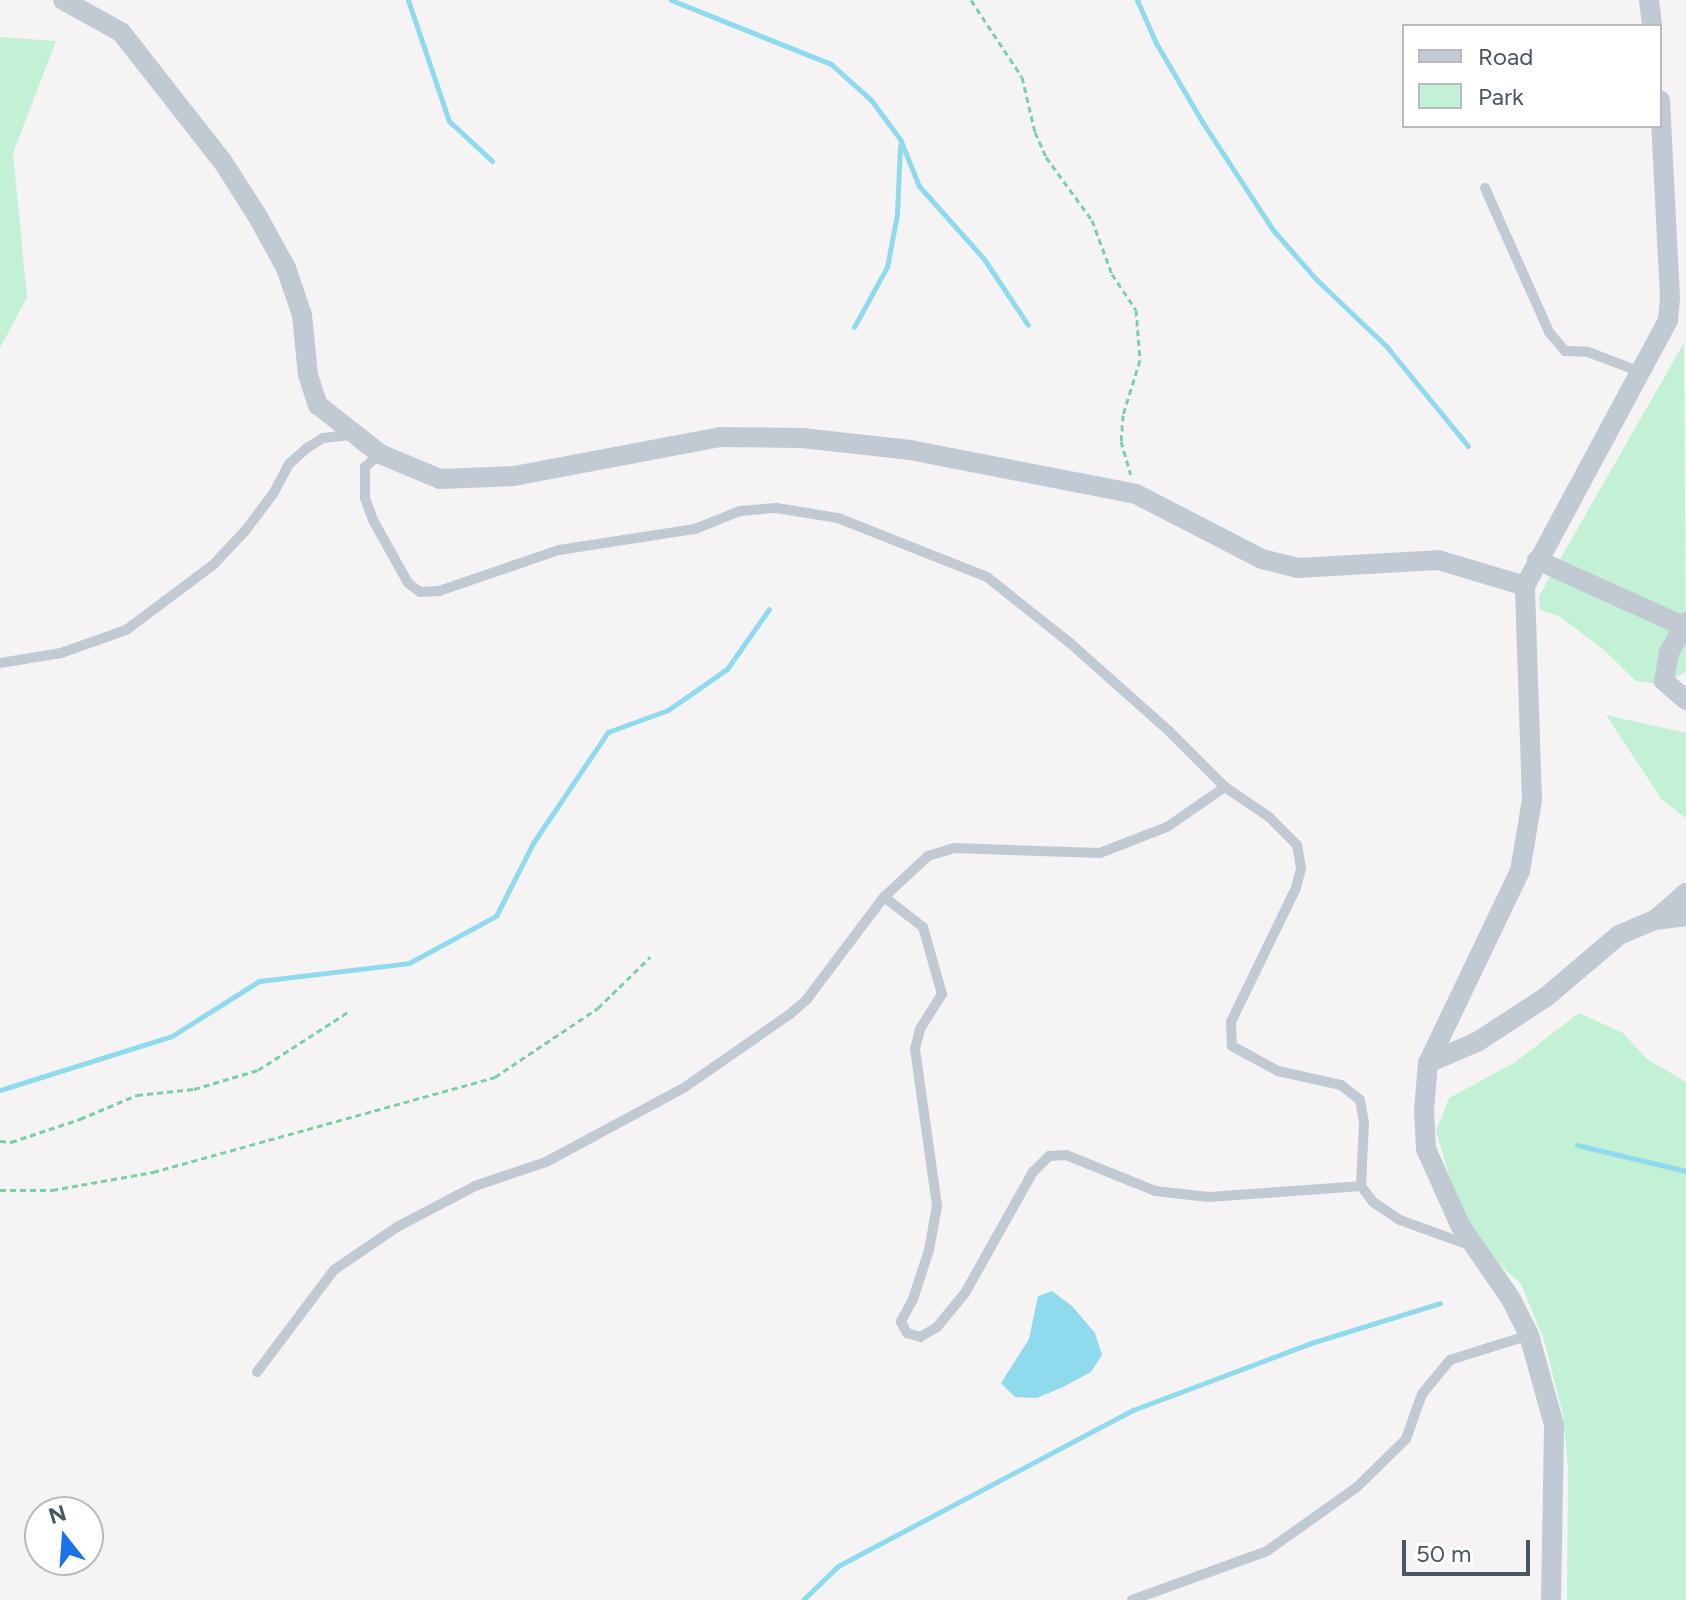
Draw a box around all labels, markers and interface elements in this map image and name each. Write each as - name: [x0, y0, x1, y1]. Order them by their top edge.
- legend: [1402, 24, 1662, 128]
- text: Road: [1478, 42, 1533, 71]
- text: Park: [1478, 82, 1524, 111]
- north arrow: [24, 1496, 104, 1576]
- text: N: [45, 1499, 69, 1530]
- scale bar: [1406, 1524, 1534, 1574]
- text: 50 m: [1416, 1539, 1472, 1568]

